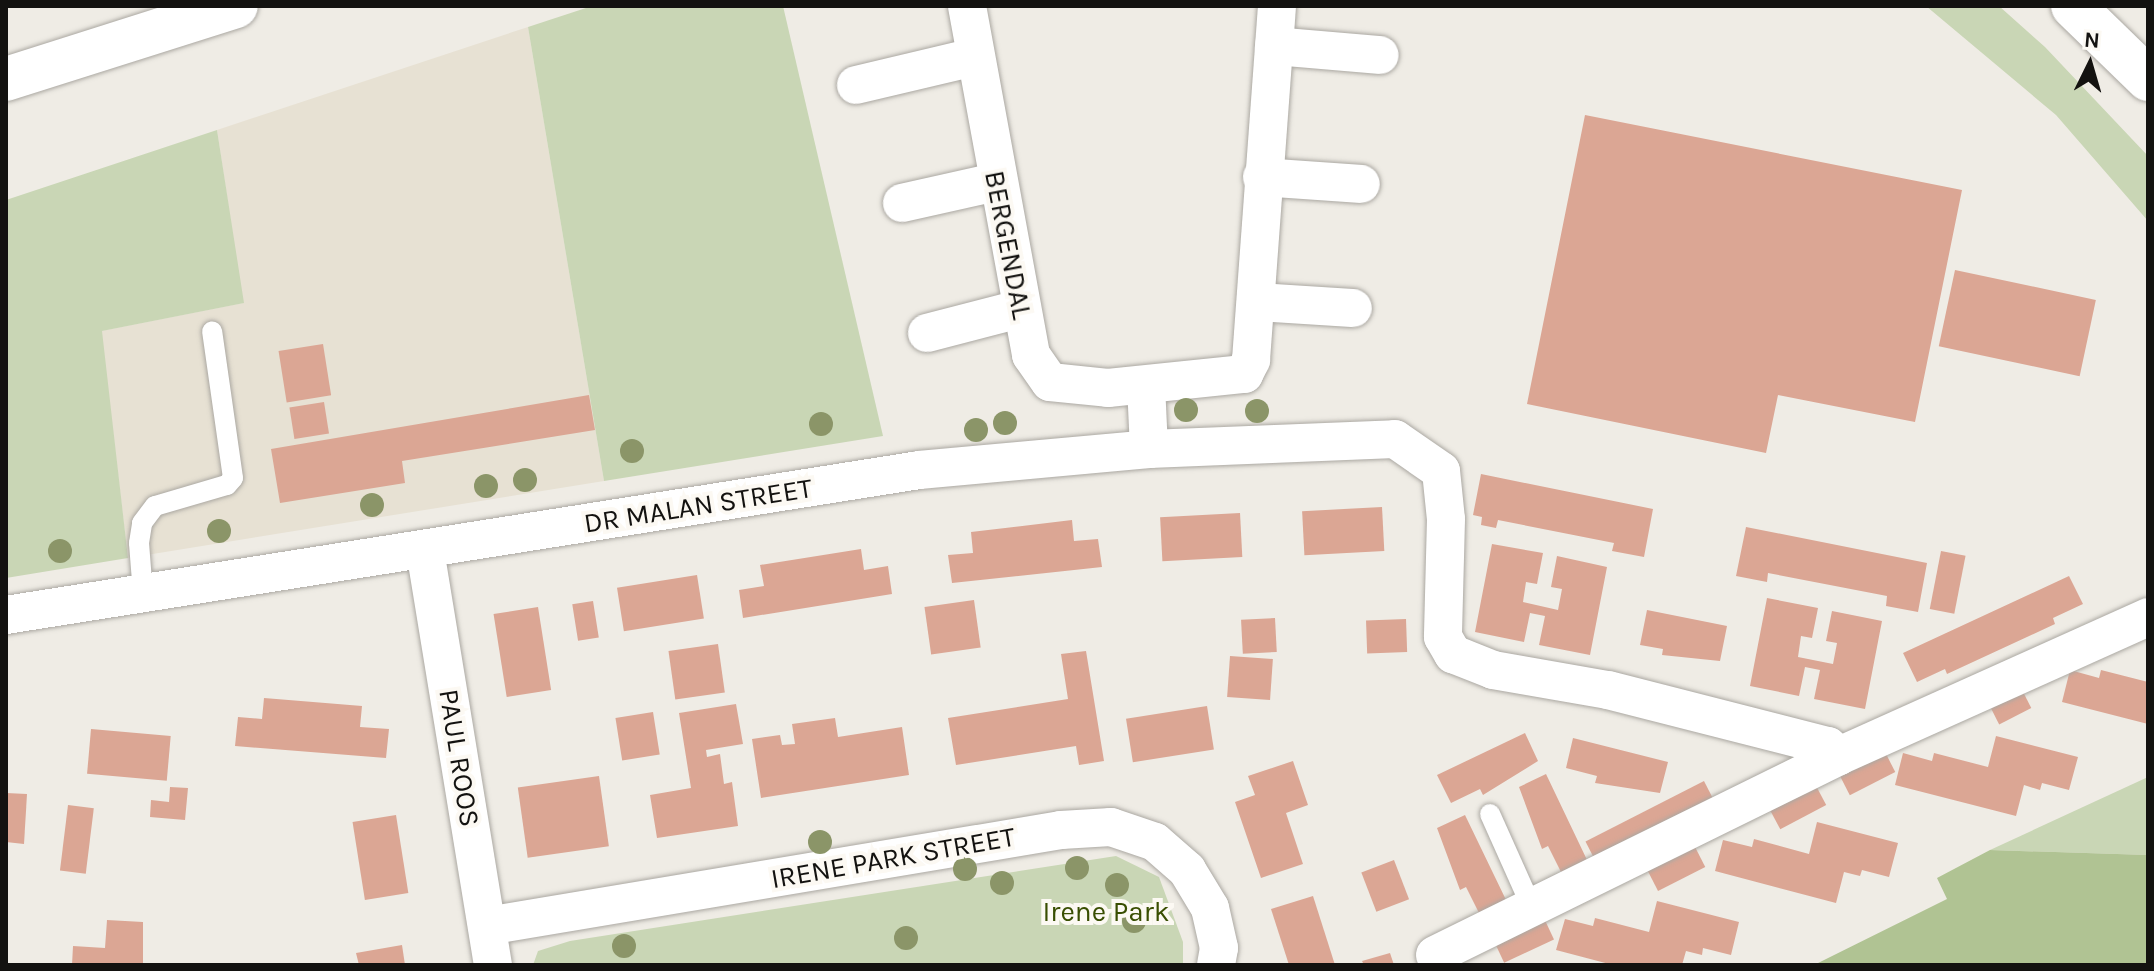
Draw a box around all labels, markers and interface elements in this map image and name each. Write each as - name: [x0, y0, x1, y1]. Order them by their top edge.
- north arrow: [2050, 24, 2130, 104]
- text: N: [2083, 26, 2101, 54]
- street label: BERGENDAL: [977, 168, 1039, 322]
- street label: DR MALAN STREET: [581, 471, 815, 541]
- street label: PAUL ROOS: [432, 687, 486, 829]
- street label: IRENE PARK STREET: [768, 820, 1018, 896]
- park label: Irene Park: [1042, 895, 1170, 929]

